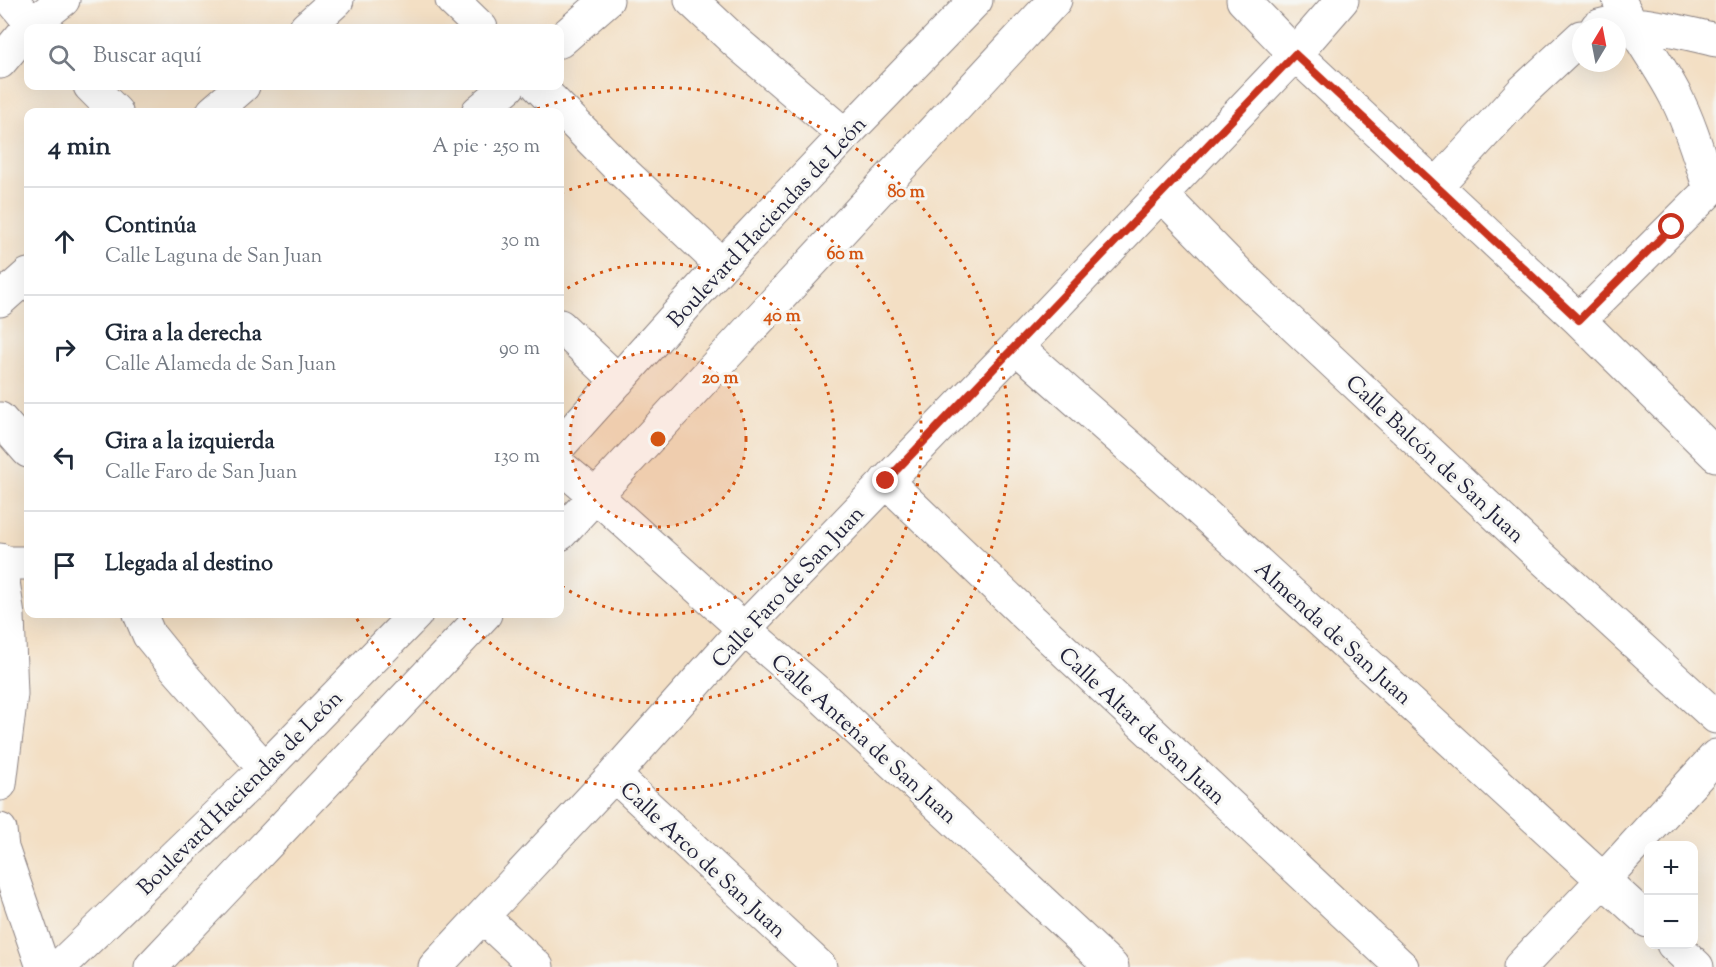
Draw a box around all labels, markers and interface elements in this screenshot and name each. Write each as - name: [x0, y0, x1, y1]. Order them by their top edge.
- north arrow: [1572, 18, 1626, 72]
- search box: [24, 24, 564, 90]
- icon: search: [45, 41, 78, 74]
- text: Buscar aquí: [93, 41, 202, 73]
- street label: Boulevard Haciendas de León: [661, 110, 875, 336]
- text: 4 min: [48, 129, 111, 166]
- text: A pie · 250 m: [432, 133, 540, 162]
- text: 80 m: [887, 180, 925, 206]
- text: Continúa: [105, 211, 196, 243]
- route start: [1658, 213, 1684, 239]
- icon: ahead: [48, 225, 81, 258]
- text: 30 m: [501, 227, 540, 256]
- text: 60 m: [826, 242, 864, 268]
- text: Calle Laguna de San Juan: [105, 243, 322, 272]
- text: 40 m: [762, 304, 801, 330]
- text: Gira a la derecha: [105, 319, 262, 351]
- icon: right: [48, 333, 81, 366]
- text: 90 m: [499, 335, 540, 364]
- text: Calle Alameda de San Juan: [105, 351, 336, 380]
- text: 20 m: [702, 366, 738, 392]
- street label: Calle Balcón de San Juan: [1337, 369, 1531, 552]
- text: Gira a la izquierda: [105, 427, 275, 459]
- centre of rings: [648, 429, 668, 449]
- icon: left: [48, 441, 81, 474]
- text: 130 m: [494, 443, 540, 472]
- text: Calle Faro de San Juan: [105, 459, 297, 488]
- route end: [872, 467, 898, 493]
- street label: Calle Faro de San Juan: [705, 500, 873, 676]
- icon: arrive: [48, 549, 81, 582]
- text: Llegada al destino: [105, 549, 273, 581]
- street label: Almenda de San Juan: [1246, 555, 1418, 714]
- street label: Calle Altar de San Juan: [1050, 641, 1232, 814]
- street label: Calle Antena de San Juan: [763, 648, 963, 833]
- street label: Boulevard Haciendas de León: [131, 684, 351, 904]
- street label: Calle Arco de San Juan: [612, 775, 792, 947]
- map controls: [1644, 841, 1698, 949]
- button: +: [1644, 841, 1698, 895]
- button: −: [1644, 895, 1698, 949]

